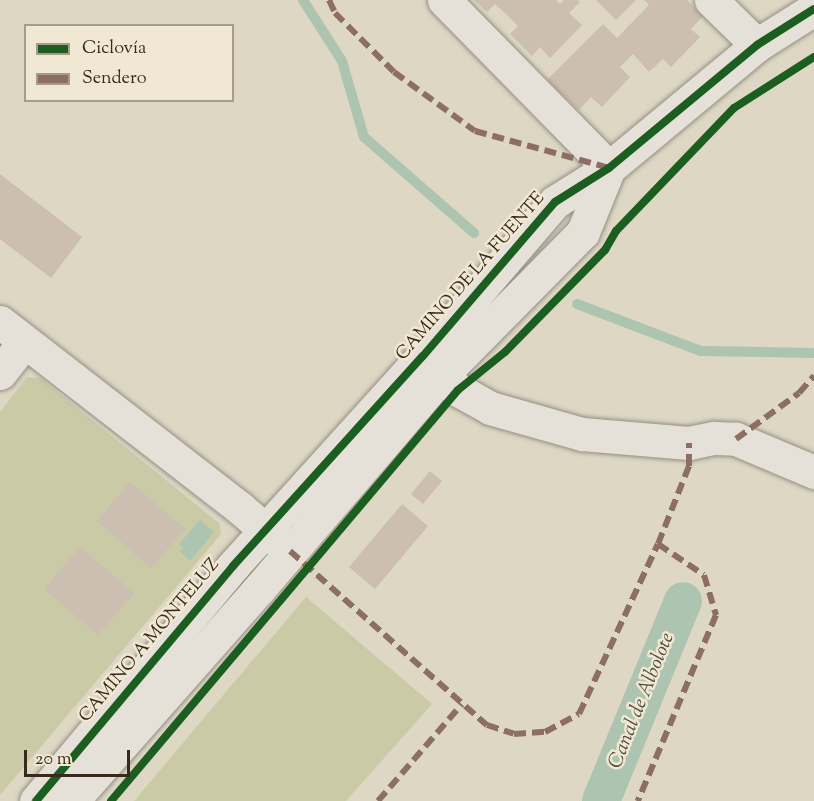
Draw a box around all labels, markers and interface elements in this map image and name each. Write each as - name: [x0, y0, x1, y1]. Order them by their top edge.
- legend: [24, 24, 234, 102]
- text: Ciclovía: [82, 36, 146, 62]
- text: Sendero: [82, 66, 147, 92]
- street label: CAMINO DE LA FUENTE: [392, 188, 550, 366]
- street label: CAMINO A MONTELUZ: [75, 555, 225, 727]
- water label: Canal de Albolote: [604, 630, 680, 772]
- scale bar: [27, 738, 134, 776]
- text: 20 m: [35, 747, 72, 773]

